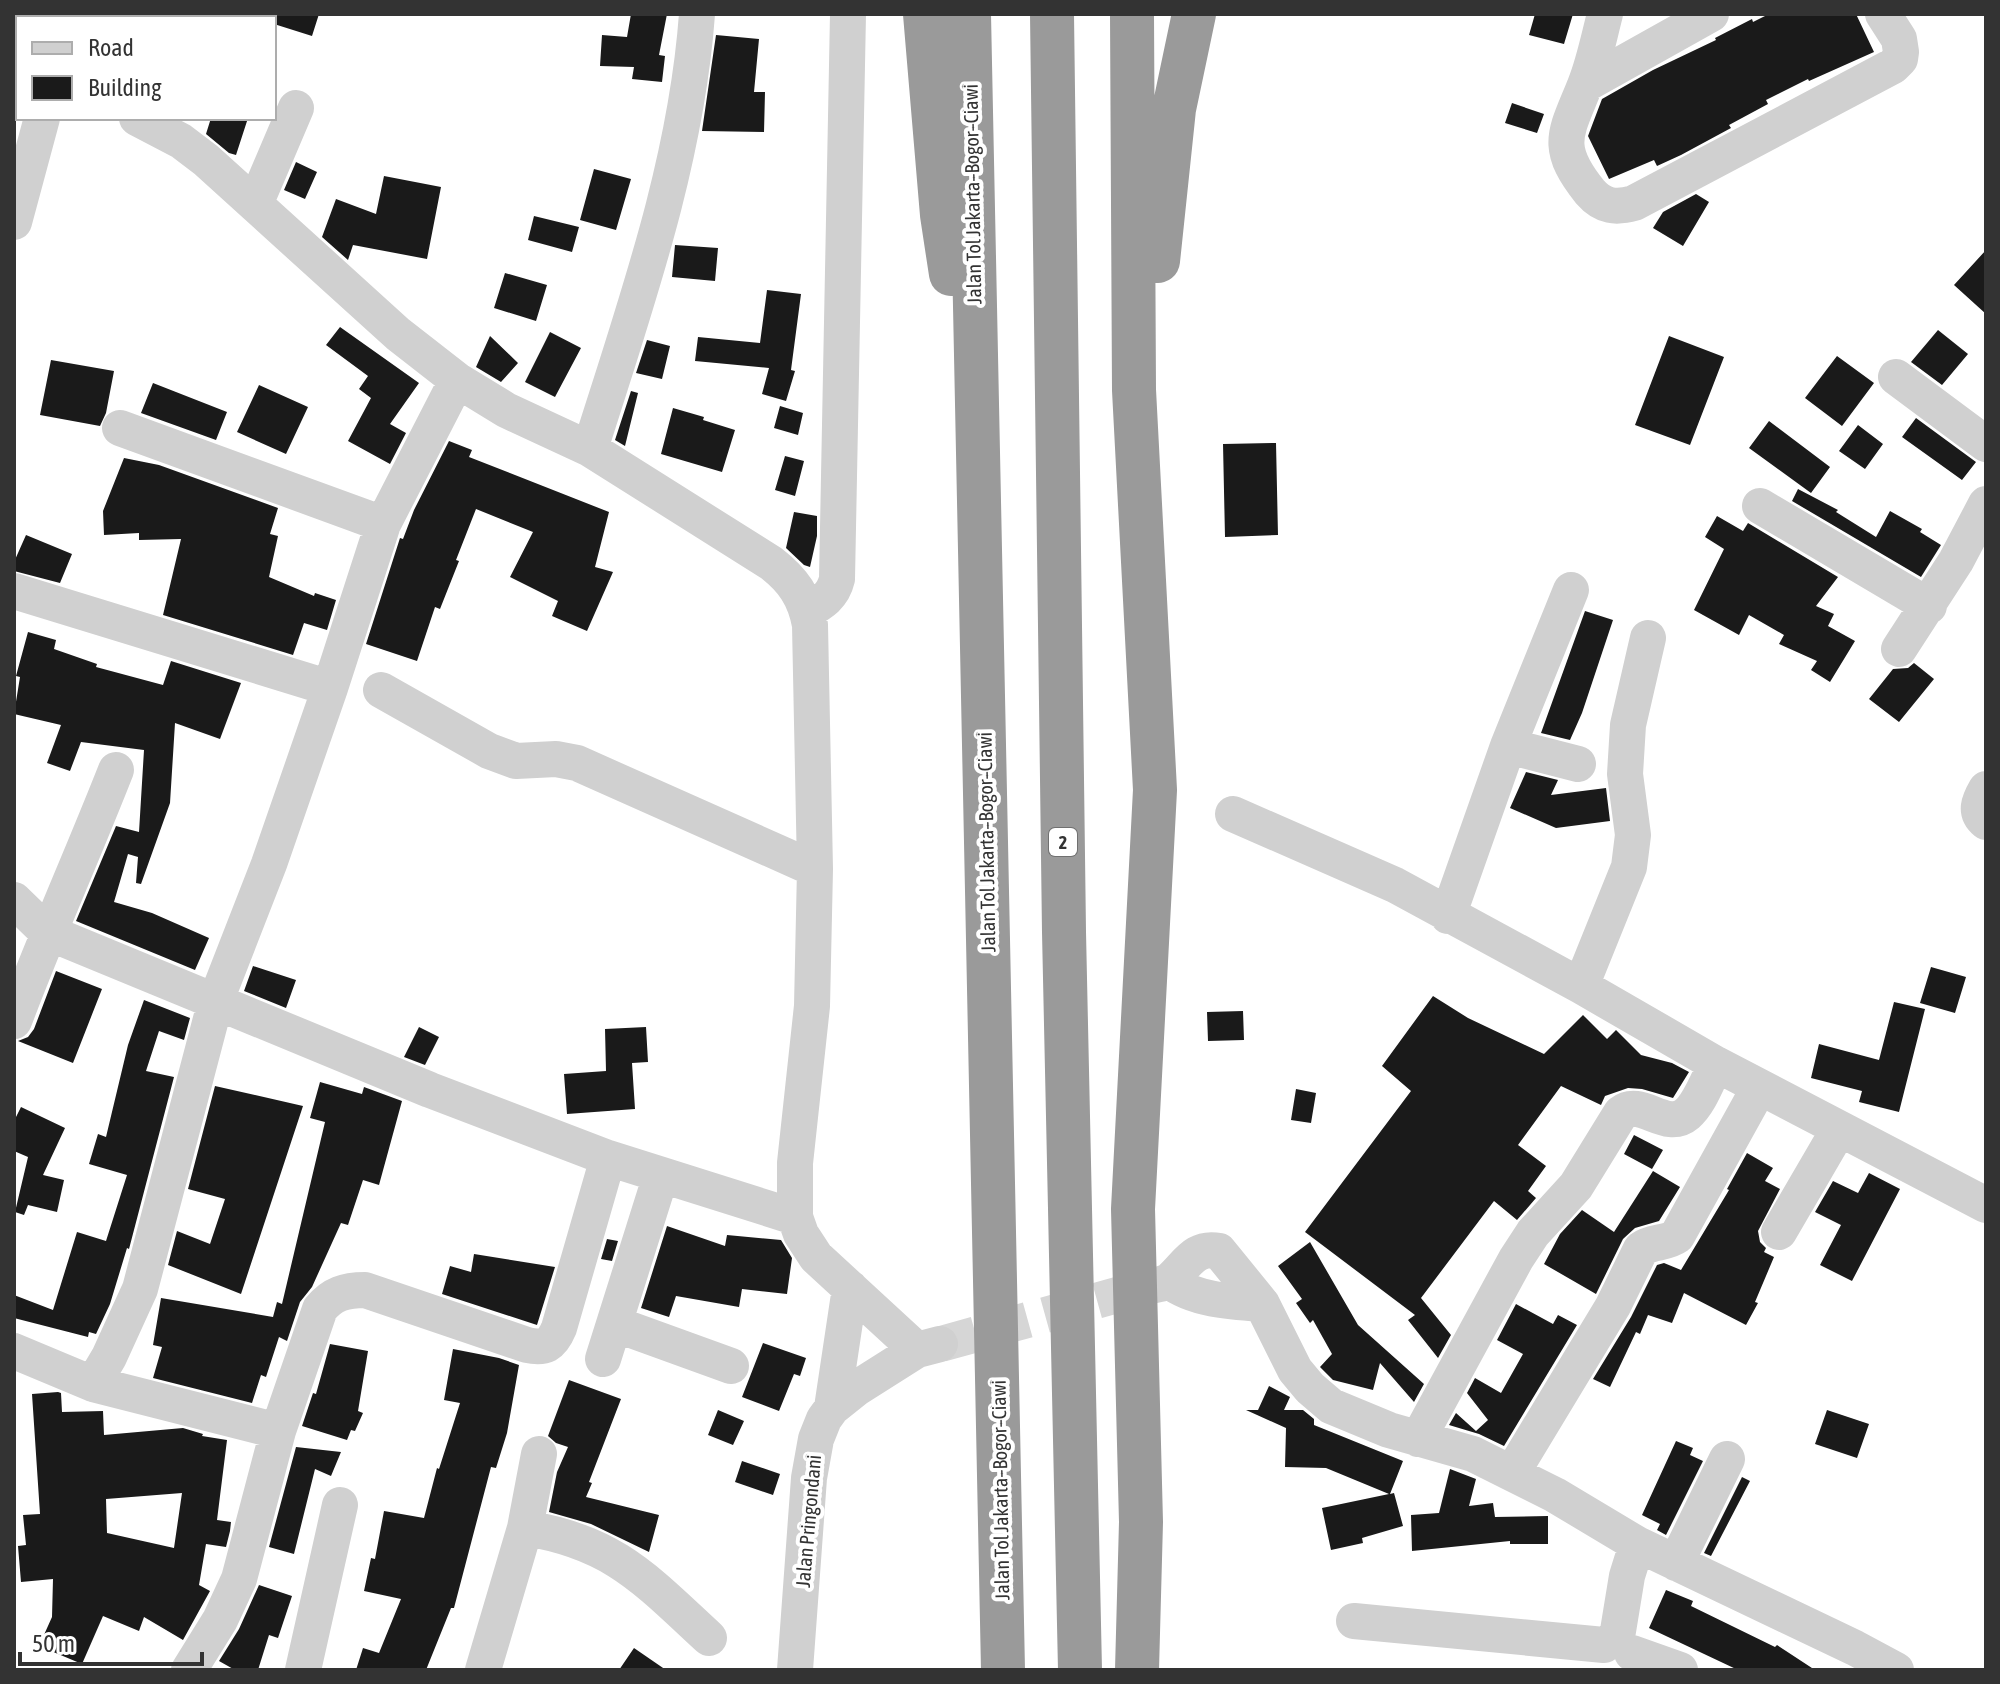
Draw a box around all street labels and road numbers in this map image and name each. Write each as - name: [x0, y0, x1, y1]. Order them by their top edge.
- street label: Jalan Tol Jakarta–Bogor–Ciawi: [959, 84, 985, 304]
- street label: Jalan Tol Jakarta–Bogor–Ciawi: [973, 732, 999, 952]
- road number: 2: [1049, 828, 1077, 856]
- street label: Jalan Tol Jakarta–Bogor–Ciawi: [987, 1380, 1013, 1600]
- street label: Jalan Pringondani: [791, 1454, 825, 1588]

